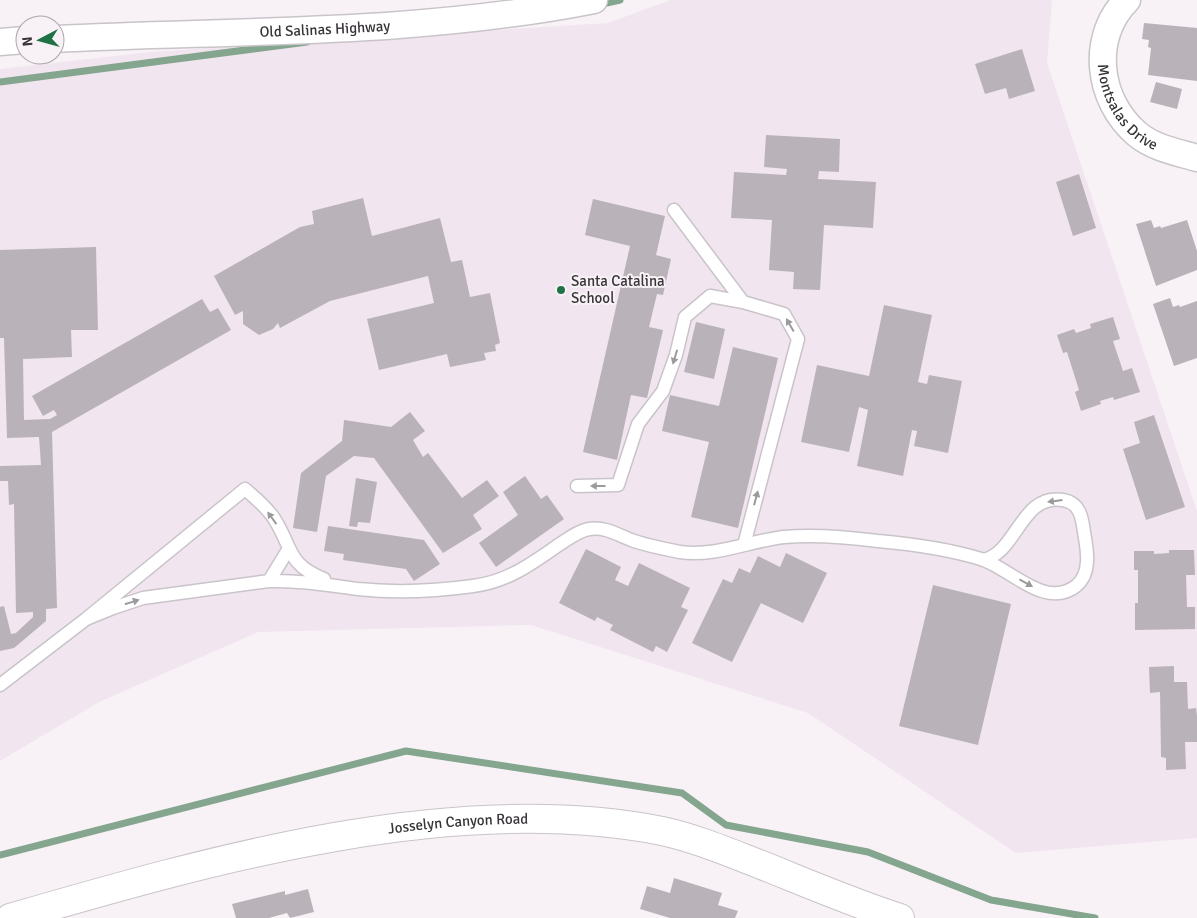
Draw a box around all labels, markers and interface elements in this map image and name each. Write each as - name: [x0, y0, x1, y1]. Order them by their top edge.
- north arrow: [15, 15, 65, 65]
- street label: Old Salinas Highway: [259, 17, 391, 41]
- text: N: [19, 36, 37, 47]
- street label: Montsalas Drive: [1094, 63, 1161, 154]
- place label: Santa Catalina School: [571, 272, 665, 307]
- marker: Santa Catalina School: [555, 284, 567, 296]
- one-way arrow: [786, 318, 794, 333]
- one-way arrow: [671, 349, 678, 364]
- one-way arrow: [590, 482, 606, 490]
- one-way arrow: [753, 490, 761, 505]
- one-way arrow: [1046, 497, 1062, 505]
- one-way arrow: [267, 511, 277, 525]
- one-way arrow: [1018, 579, 1033, 587]
- one-way arrow: [124, 597, 139, 605]
- street label: Josselyn Canyon Road: [387, 810, 528, 838]

